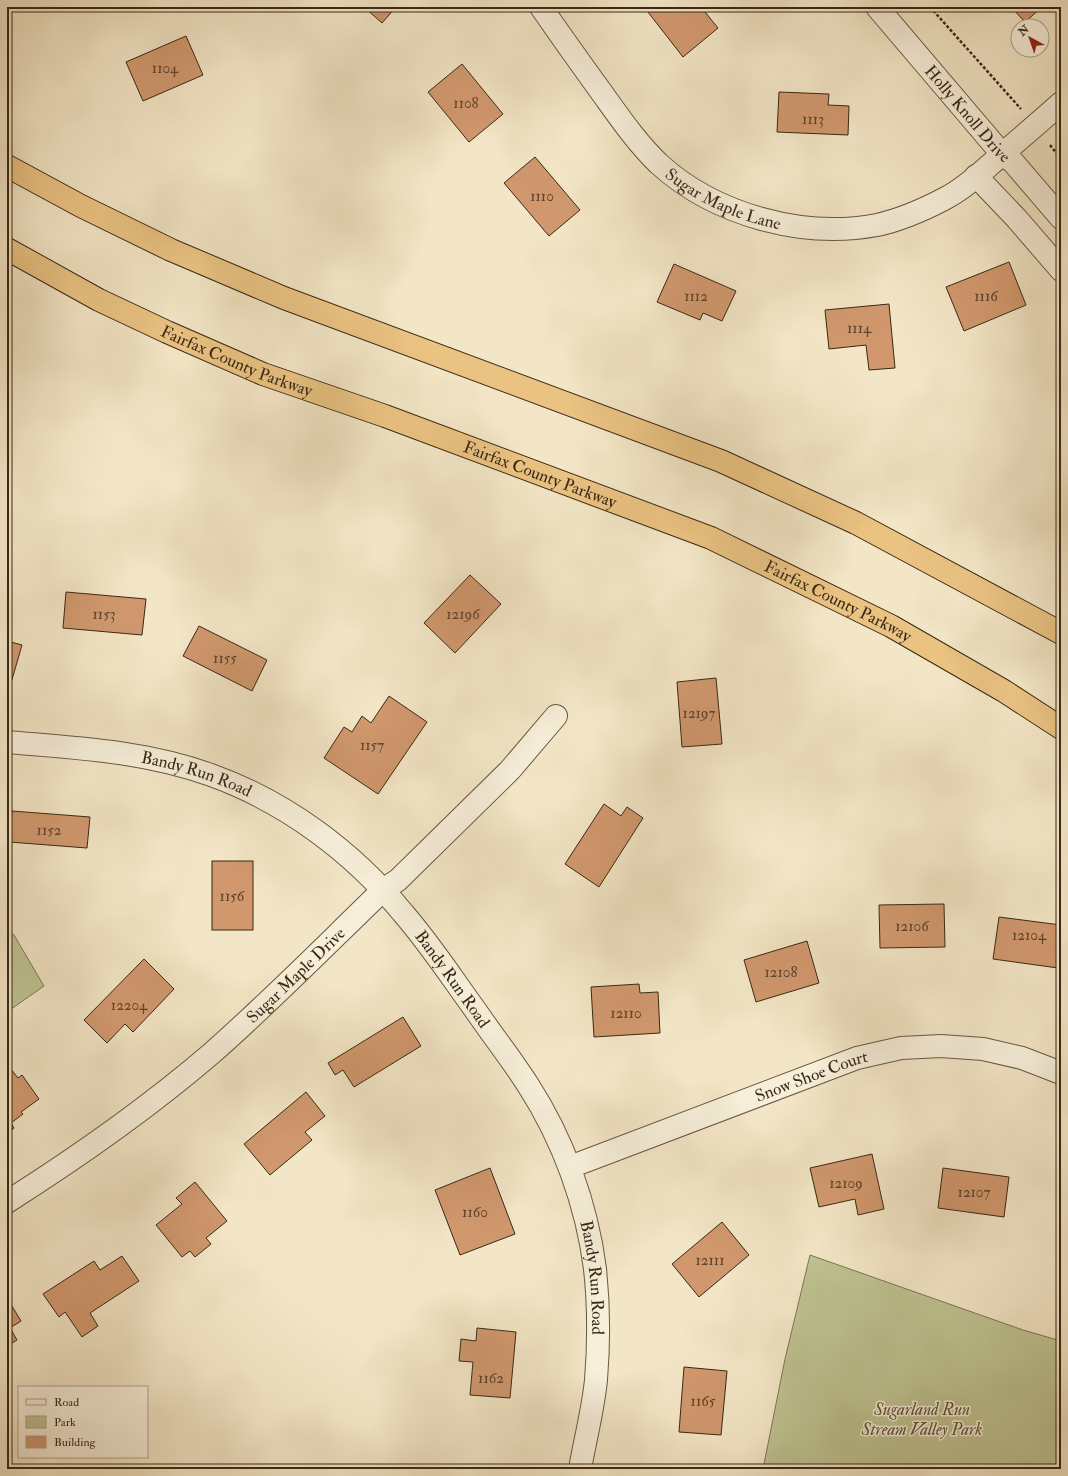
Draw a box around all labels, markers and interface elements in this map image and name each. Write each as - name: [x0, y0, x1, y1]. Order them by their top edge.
- north arrow: [1010, 18, 1050, 58]
- text: N: [1015, 22, 1033, 40]
- house number: 1104: [152, 59, 179, 78]
- street label: Holly Knoll Drive: [920, 61, 1014, 167]
- house number: 1108: [453, 94, 479, 113]
- house number: 1113: [802, 110, 824, 129]
- street label: Sugar Maple Lane: [661, 164, 783, 234]
- house number: 1110: [530, 187, 554, 206]
- house number: 1112: [684, 287, 708, 306]
- house number: 1116: [974, 287, 999, 306]
- house number: 1114: [847, 319, 872, 338]
- street label: Fairfax County Parkway: [157, 321, 316, 402]
- street label: Fairfax County Parkway: [461, 436, 620, 514]
- street label: Fairfax County Parkway: [761, 556, 916, 648]
- house number: 1153: [92, 605, 116, 624]
- house number: 12196: [446, 605, 481, 624]
- house number: 1155: [213, 649, 237, 668]
- house number: 12197: [683, 704, 716, 723]
- house number: 1157: [360, 736, 384, 755]
- street label: Bandy Run Road: [140, 747, 256, 802]
- house number: 1152: [37, 821, 62, 840]
- house number: 1156: [220, 887, 246, 906]
- house number: 12106: [895, 917, 930, 936]
- street label: Sugar Maple Drive: [242, 923, 350, 1028]
- street label: Bandy Run Road: [410, 926, 495, 1032]
- house number: 12104: [1012, 926, 1047, 945]
- house number: 12108: [765, 963, 797, 982]
- house number: 12204: [111, 996, 148, 1015]
- house number: 12110: [610, 1004, 642, 1023]
- street label: Snow Shoe Court: [752, 1046, 870, 1107]
- house number: 12109: [829, 1174, 863, 1193]
- house number: 12107: [958, 1183, 991, 1202]
- house number: 1160: [462, 1203, 488, 1222]
- street label: Bandy Run Road: [575, 1218, 608, 1335]
- house number: 12111: [695, 1251, 725, 1270]
- house number: 1162: [478, 1369, 504, 1388]
- legend: [18, 1386, 148, 1458]
- house number: 1165: [691, 1392, 716, 1411]
- text: Road: [54, 1395, 79, 1410]
- park label: Sugarland Run Stream Valley Park: [861, 1399, 982, 1440]
- text: Park: [54, 1415, 76, 1430]
- text: Building: [54, 1435, 97, 1450]

